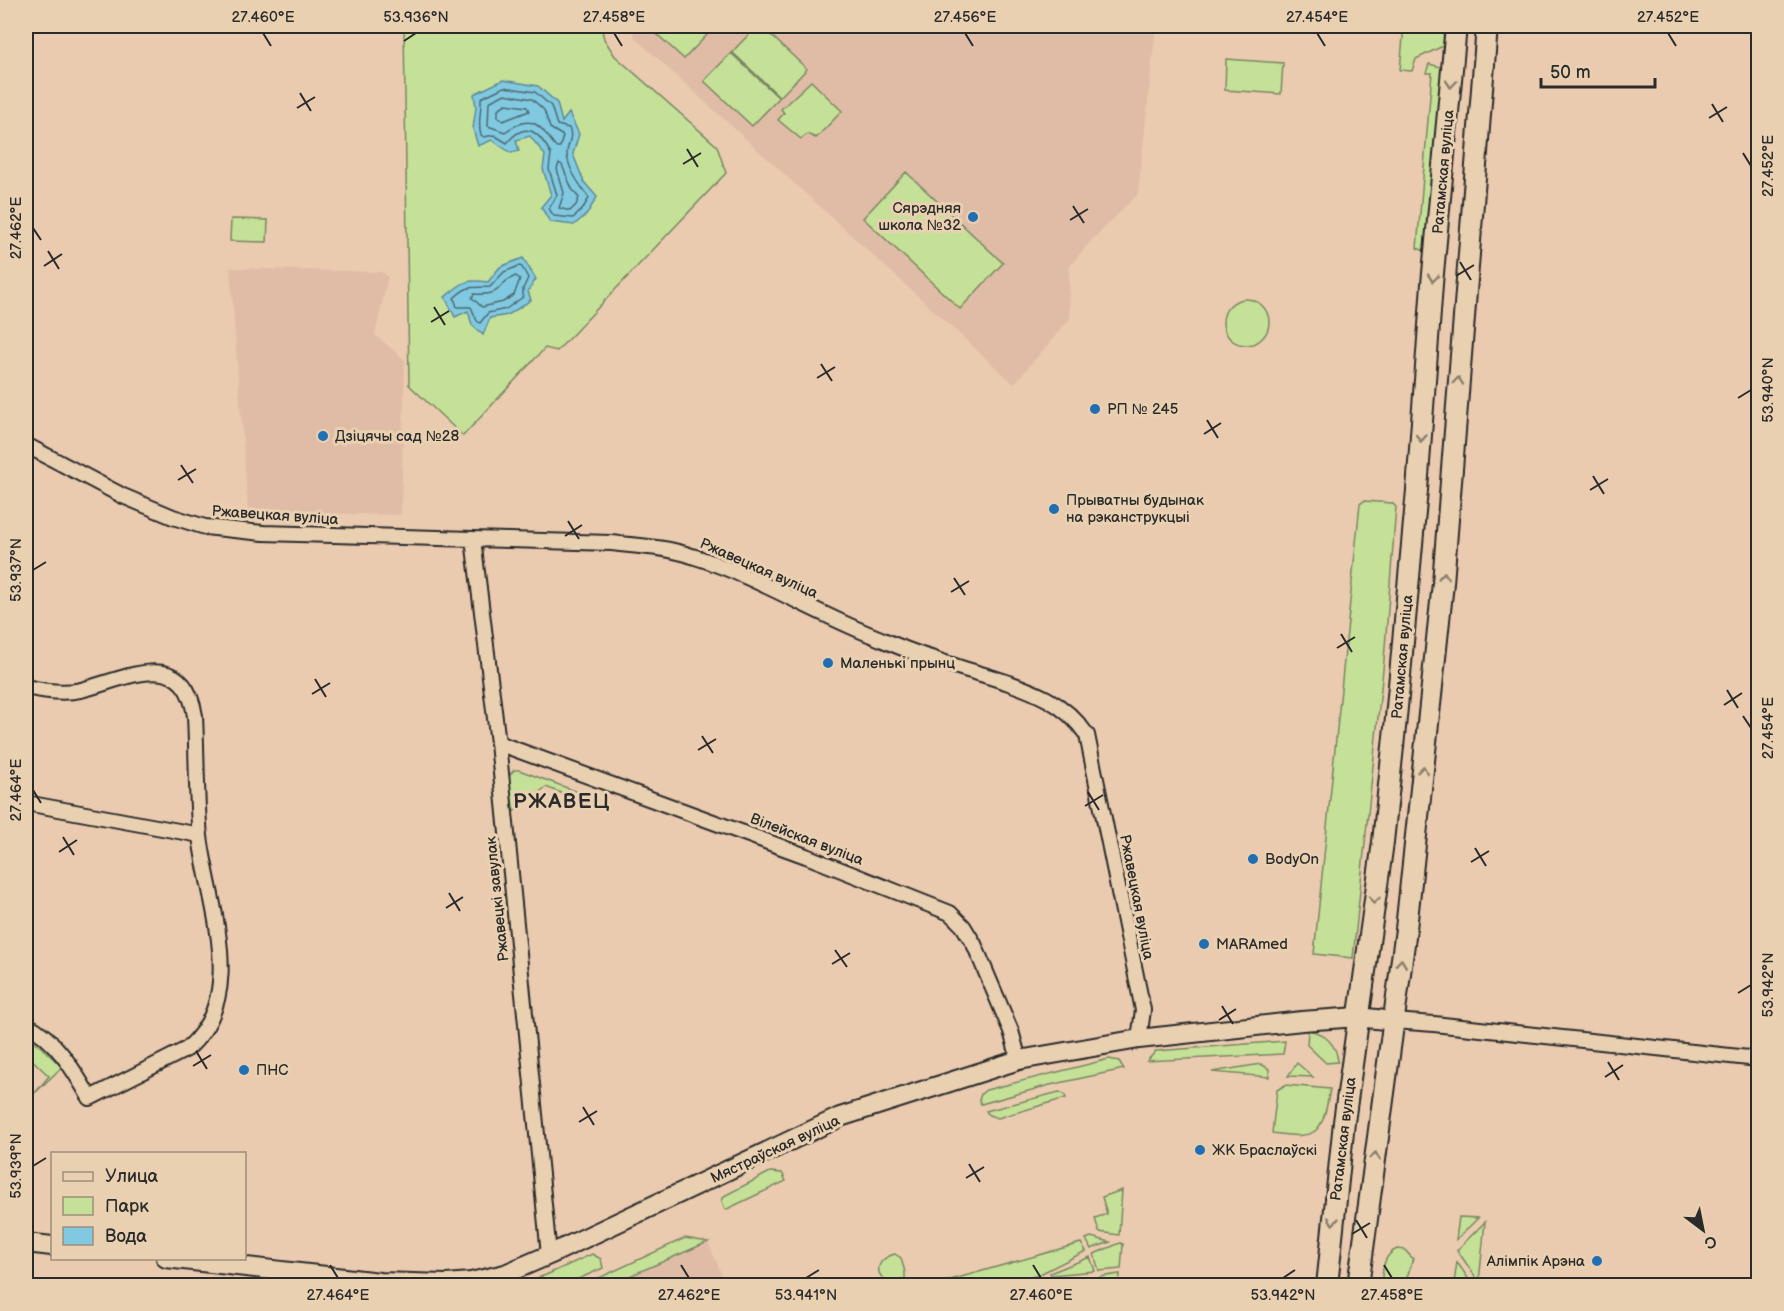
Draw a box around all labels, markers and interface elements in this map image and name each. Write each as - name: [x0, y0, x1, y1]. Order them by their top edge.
- text: 27.460°E: [231, 8, 295, 27]
- text: 53.936°N: [383, 8, 449, 27]
- text: 27.458°E: [583, 8, 645, 27]
- text: 27.456°E: [934, 8, 996, 27]
- text: 27.454°E: [1286, 8, 1348, 27]
- text: 27.452°E: [1637, 8, 1699, 27]
- scale bar: [1541, 51, 1655, 89]
- text: 50 m: [1550, 62, 1591, 83]
- one-way arrow: [1445, 79, 1458, 88]
- street label: Ратамская вуліца: [1429, 109, 1458, 235]
- text: 27.452°E: [1759, 135, 1778, 197]
- text: 27.462°E: [7, 197, 26, 259]
- place label: Сярэдняя школа №32: [878, 199, 961, 235]
- marker: Сярэдняя школа №32: [966, 210, 980, 224]
- one-way arrow: [1427, 273, 1440, 282]
- text: 53.940°N: [1759, 357, 1778, 423]
- one-way arrow: [1452, 377, 1465, 386]
- place label: РП № 245: [1107, 400, 1178, 419]
- marker: РП № 245: [1088, 402, 1102, 416]
- place label: Дзіцячы сад №28: [335, 427, 460, 446]
- marker: Дзіцячы сад №28: [316, 429, 330, 443]
- one-way arrow: [1415, 434, 1428, 443]
- place label: Прыватны будынак на рэканструкцыі: [1066, 491, 1204, 527]
- street label: Ржавецкая вуліца: [211, 502, 339, 529]
- marker: Прыватны будынак на рэканструкцыі: [1047, 502, 1061, 516]
- street label: Ржавецкая вуліца: [697, 534, 821, 603]
- text: 53.937°N: [7, 538, 26, 602]
- one-way arrow: [1437, 571, 1450, 580]
- street label: Ратамская вуліца: [1388, 594, 1417, 720]
- place label: Маленькі прынц: [840, 654, 955, 673]
- marker: Маленькі прынц: [821, 656, 835, 670]
- text: 27.454°E: [1759, 697, 1778, 759]
- text: 27.464°E: [7, 758, 26, 821]
- one-way arrow: [1416, 765, 1429, 774]
- district label: РЖАВЕЦ: [513, 789, 611, 814]
- street label: Вілейская вуліца: [748, 809, 866, 870]
- street label: Ржавецкая вуліца: [1115, 833, 1158, 961]
- street label: Ржавецкі завулак: [481, 836, 514, 962]
- place label: BodyOn: [1265, 850, 1319, 869]
- marker: BodyOn: [1246, 852, 1260, 866]
- one-way arrow: [1369, 896, 1381, 905]
- place label: MARAmed: [1216, 935, 1288, 954]
- marker: MARAmed: [1197, 937, 1211, 951]
- text: 53.942°N: [1759, 952, 1778, 1018]
- one-way arrow: [1395, 959, 1407, 968]
- place label: ПНС: [256, 1061, 288, 1080]
- marker: ПНС: [237, 1063, 251, 1077]
- street label: Ратамская вуліца: [1326, 1076, 1361, 1202]
- street label: Мястраўская вуліца: [708, 1111, 843, 1188]
- text: 53.939°N: [7, 1133, 26, 1199]
- place label: ЖК Браслаўскі: [1212, 1141, 1317, 1160]
- marker: ЖК Браслаўскі: [1193, 1143, 1207, 1157]
- legend: [51, 1152, 246, 1260]
- one-way arrow: [1369, 1152, 1381, 1161]
- text: Улица: [105, 1166, 159, 1187]
- text: Парк: [105, 1196, 149, 1217]
- north arrow: [1673, 1200, 1733, 1260]
- one-way arrow: [1327, 1217, 1340, 1226]
- text: Вода: [105, 1226, 147, 1247]
- text: С: [1700, 1230, 1720, 1252]
- place label: Алімпік Арэна: [1486, 1252, 1585, 1271]
- marker: Алімпік Арэна: [1590, 1254, 1604, 1268]
- text: 27.464°E: [307, 1286, 370, 1305]
- text: 27.462°E: [658, 1286, 720, 1305]
- text: 53.941°N: [775, 1286, 837, 1305]
- text: 27.460°E: [1009, 1286, 1073, 1305]
- text: 53.942°N: [1250, 1286, 1316, 1305]
- text: 27.458°E: [1361, 1286, 1423, 1305]

